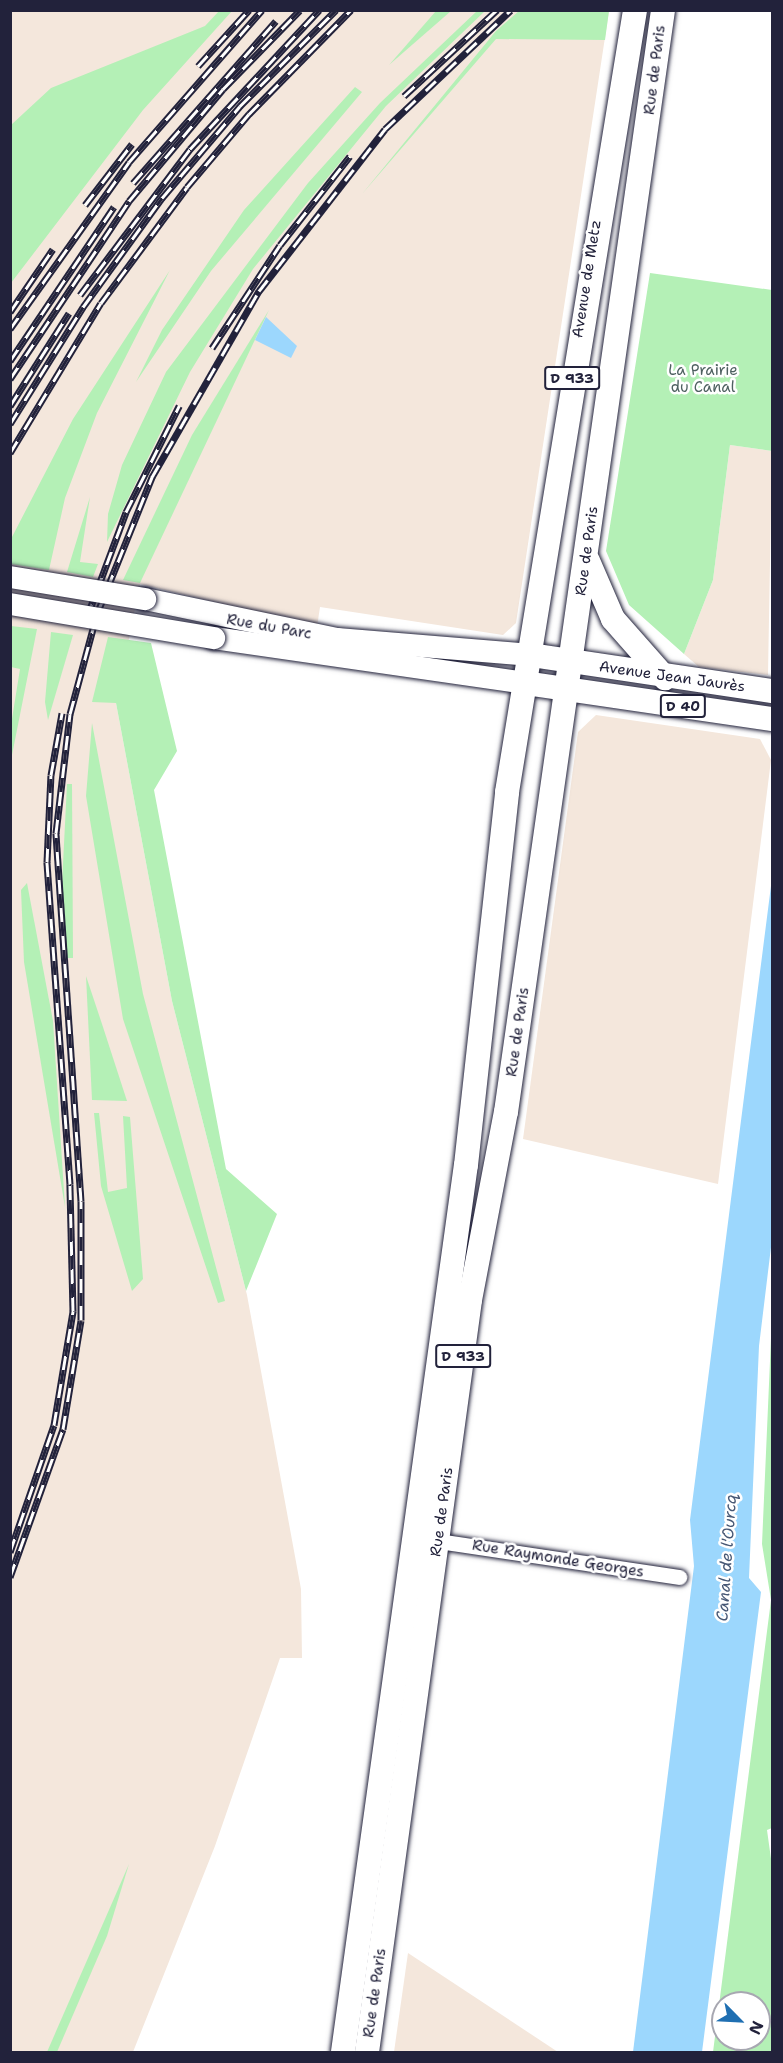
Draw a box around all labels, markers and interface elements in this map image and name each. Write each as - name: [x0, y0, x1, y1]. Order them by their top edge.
- street label: Rue de Paris: [641, 24, 669, 116]
- street label: Avenue de Metz: [569, 219, 605, 339]
- park label: La Prairie du Canal: [668, 361, 738, 396]
- road number: D 933: [544, 367, 600, 389]
- street label: Rue de Paris: [572, 505, 602, 597]
- street label: Rue du Parc: [225, 611, 313, 643]
- street label: Avenue Jean Jaurès: [598, 658, 746, 696]
- road number: D 40: [659, 695, 707, 717]
- street label: Rue de Paris: [503, 986, 533, 1078]
- road number: D 933: [434, 1345, 492, 1367]
- street label: Rue de Paris: [427, 1466, 457, 1558]
- water label: Canal de l'Ourcq: [713, 1494, 741, 1622]
- street label: Rue Raymonde Georges: [471, 1537, 645, 1581]
- street label: Rue de Paris: [360, 1947, 390, 2039]
- north arrow: [711, 1991, 771, 2051]
- text: N: [744, 2018, 768, 2038]

